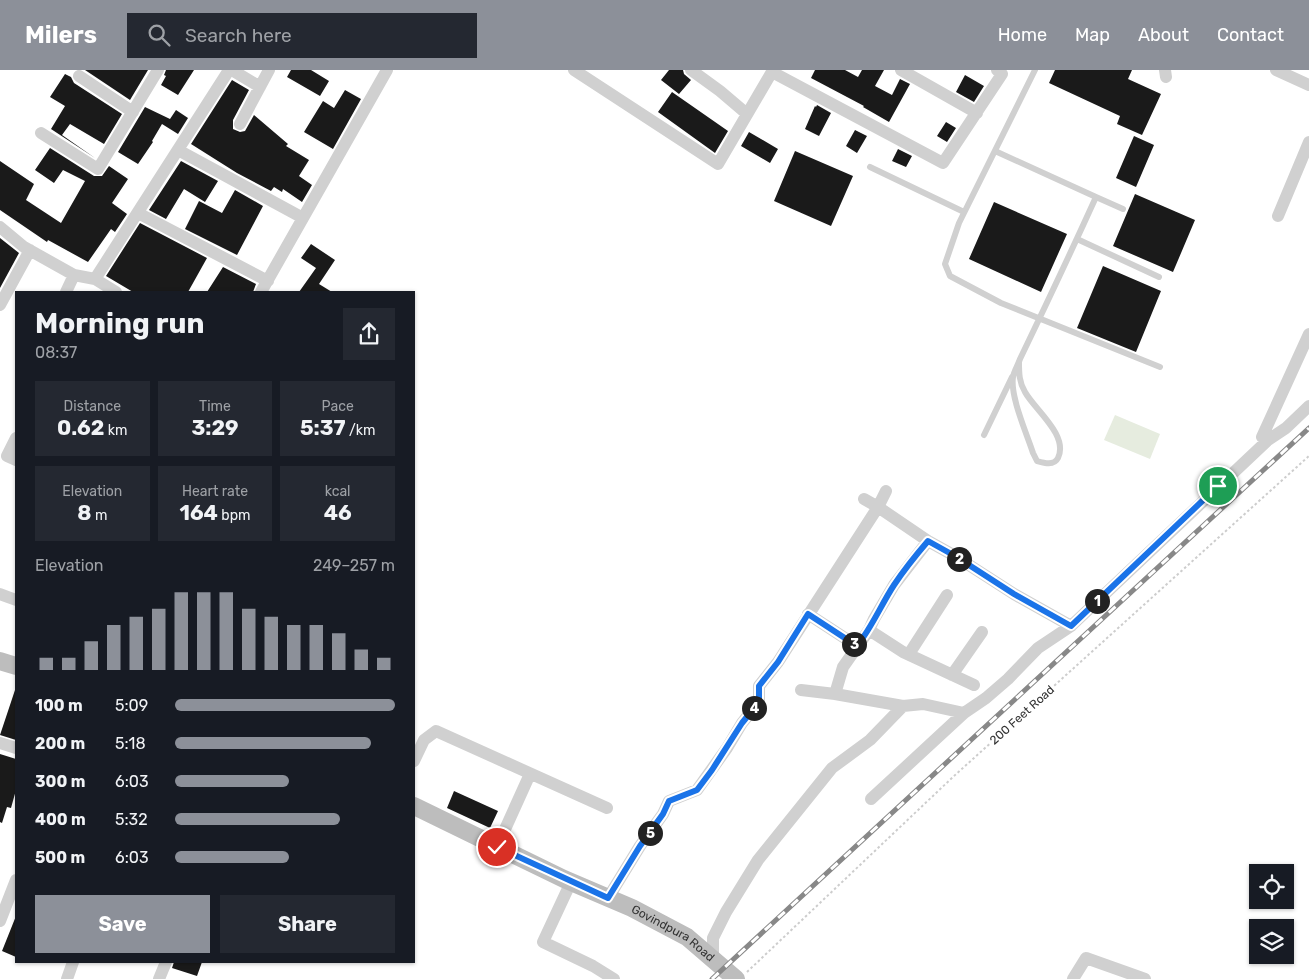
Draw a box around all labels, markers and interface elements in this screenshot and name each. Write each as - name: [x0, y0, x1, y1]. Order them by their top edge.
- search box: [127, 13, 477, 58]
- text: Milers: [25, 21, 97, 49]
- icon: search: [145, 21, 173, 49]
- text: Search here: [185, 24, 292, 47]
- text: Home: [998, 24, 1047, 46]
- text: Map: [1075, 24, 1110, 46]
- text: About: [1138, 24, 1189, 46]
- text: Contact: [1217, 24, 1284, 46]
- text: Morning run: [35, 307, 204, 340]
- button: share: [343, 308, 395, 360]
- text: 08:37: [35, 343, 77, 362]
- text: Distance: [64, 398, 121, 415]
- text: Time: [199, 398, 231, 415]
- text: Pace: [322, 398, 354, 415]
- text: 0.62: [57, 415, 104, 440]
- text: 3:29: [191, 415, 239, 440]
- text: 5:37: [300, 415, 346, 440]
- text: km: [104, 422, 128, 439]
- text: /km: [346, 422, 375, 439]
- pin: [1197, 465, 1239, 507]
- icon: arrive: [1204, 472, 1232, 500]
- text: Elevation: [62, 483, 122, 500]
- text: Heart rate: [182, 483, 248, 500]
- text: kcal: [325, 483, 351, 500]
- text: 8: [77, 500, 91, 525]
- text: 164: [179, 500, 218, 525]
- text: 46: [324, 500, 352, 525]
- text: m: [91, 507, 107, 524]
- text: bpm: [218, 507, 251, 524]
- pin: 2: [946, 546, 972, 572]
- text: 2: [955, 551, 964, 568]
- text: Elevation: [35, 556, 104, 575]
- text: 249–257 m: [313, 556, 395, 575]
- pin: 1: [1084, 588, 1110, 614]
- text: 1: [1094, 593, 1101, 610]
- pin: 3: [842, 632, 866, 656]
- text: 3: [850, 636, 859, 653]
- street label: 200 Feet Road: [987, 683, 1057, 747]
- text: 100 m: [35, 696, 83, 715]
- text: 5:09: [115, 696, 148, 715]
- pin: 4: [742, 696, 766, 720]
- text: 4: [750, 700, 759, 717]
- text: 200 m: [35, 734, 85, 753]
- text: 5:18: [115, 734, 146, 753]
- text: 300 m: [35, 772, 85, 791]
- text: 6:03: [115, 772, 149, 791]
- text: 400 m: [35, 810, 86, 829]
- text: 5:32: [115, 810, 148, 829]
- pin: 5: [638, 820, 662, 846]
- text: 5: [646, 825, 655, 842]
- pin: [476, 826, 518, 868]
- icon: check: [483, 833, 511, 861]
- text: 500 m: [35, 848, 85, 867]
- text: 6:03: [115, 848, 149, 867]
- map controls: [1249, 864, 1294, 964]
- button: locate: [1249, 864, 1294, 909]
- button: Save: [35, 895, 210, 953]
- button: Share: [220, 895, 395, 953]
- street label: Govindpura Road: [629, 902, 717, 964]
- button: layers: [1249, 919, 1294, 964]

